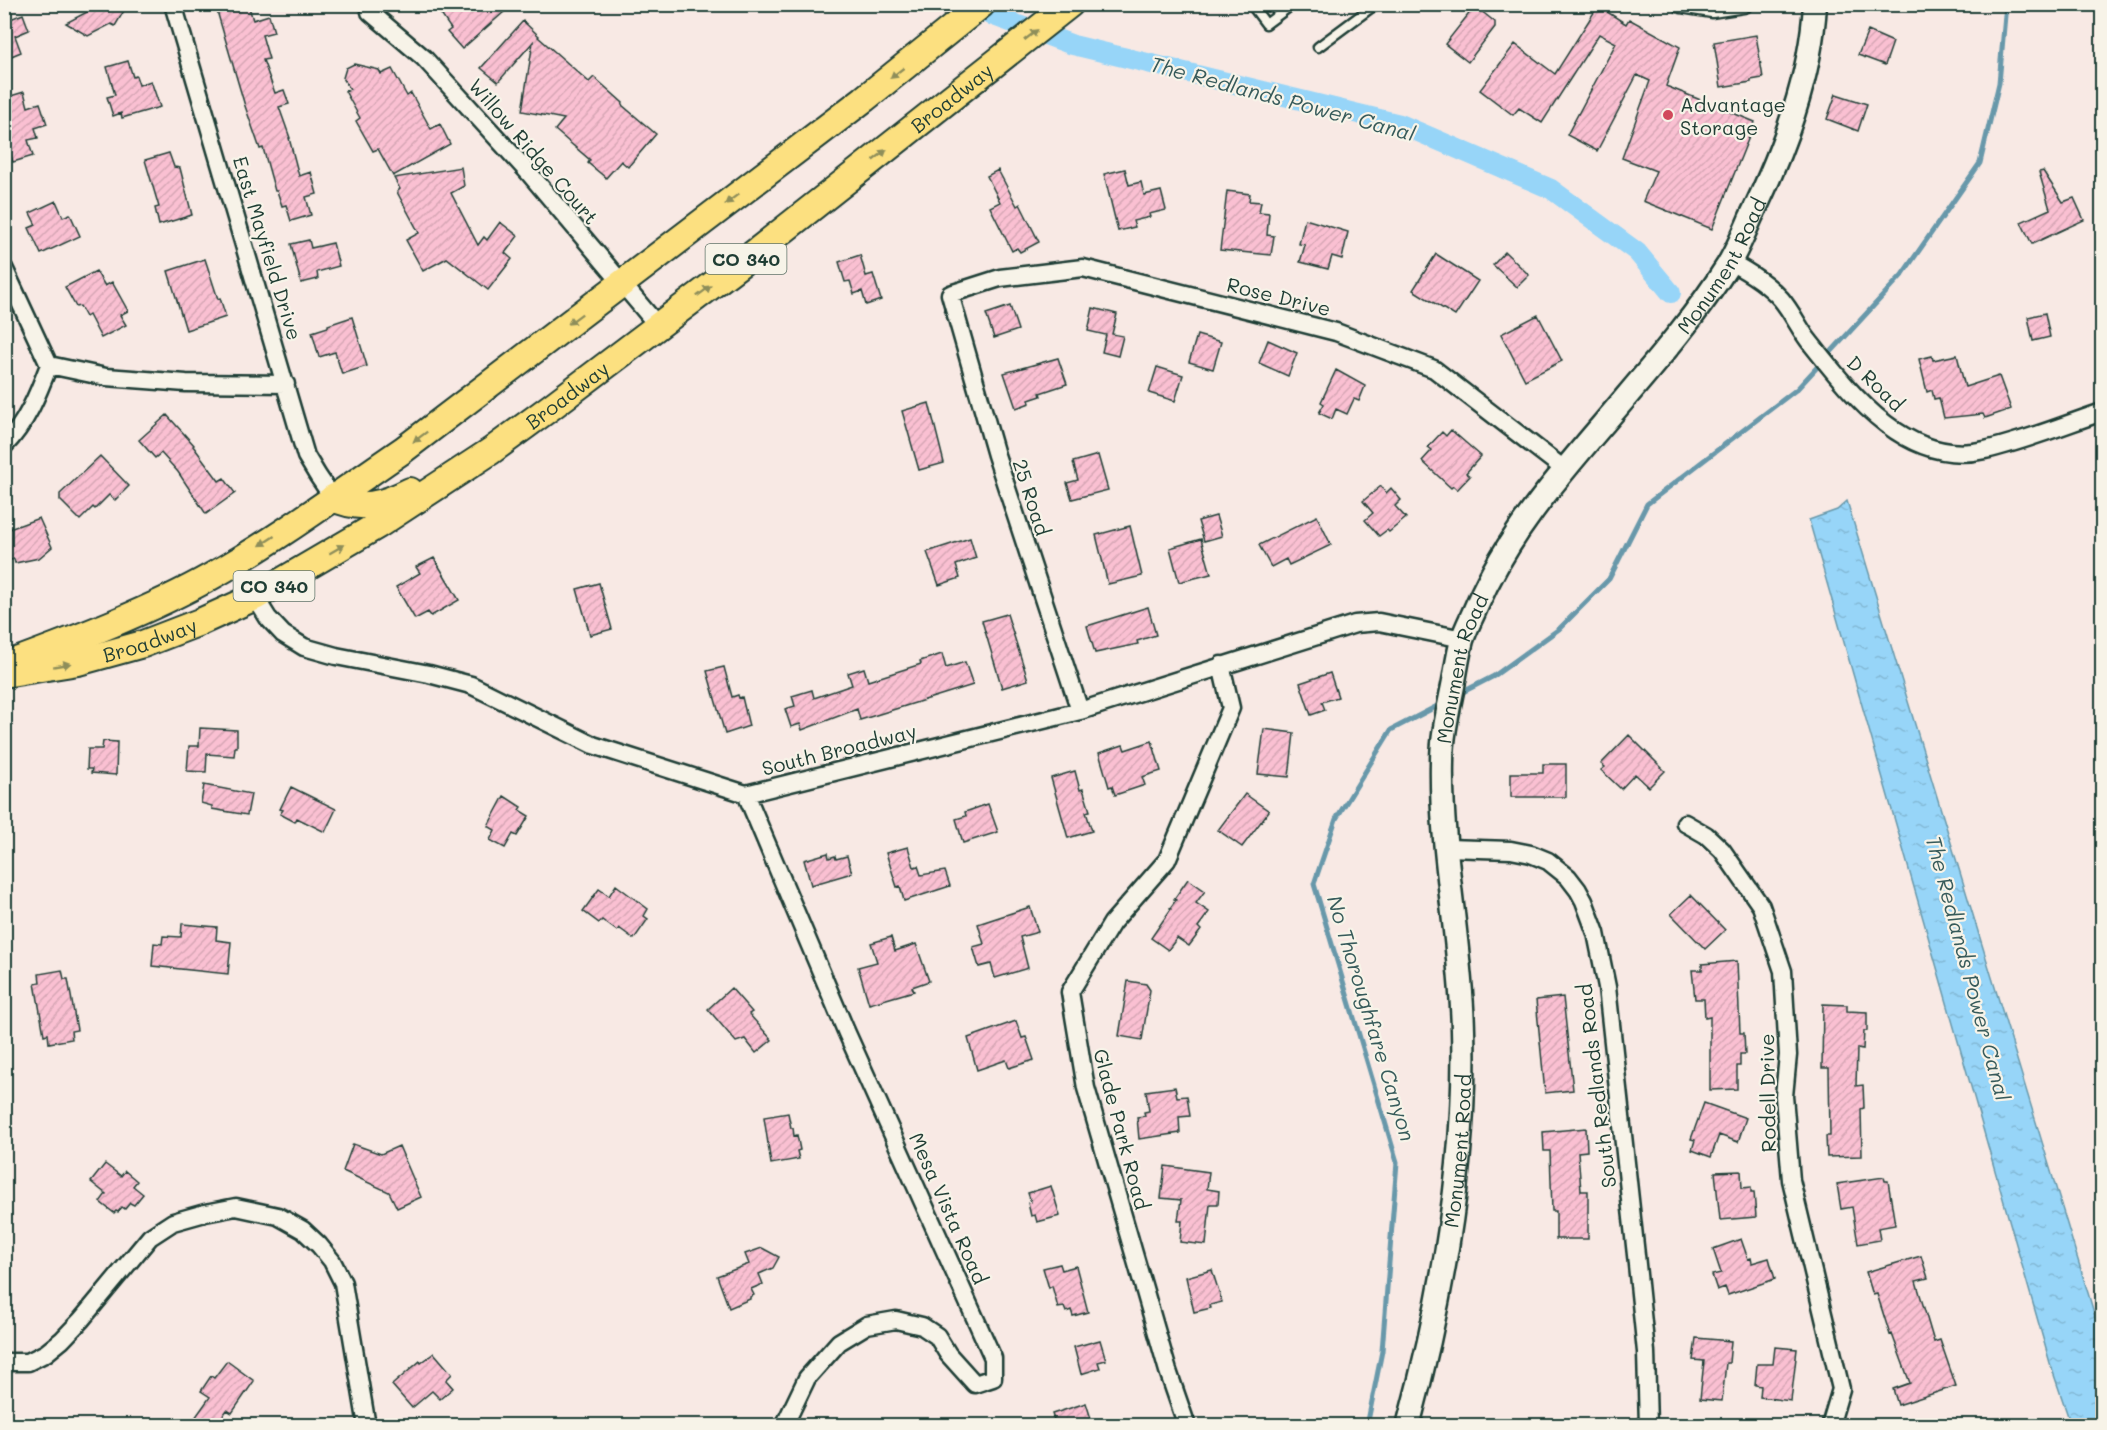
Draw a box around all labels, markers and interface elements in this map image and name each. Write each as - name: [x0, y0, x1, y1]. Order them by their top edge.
- one-way arrow: [1023, 29, 1038, 41]
- water label: The Redlands Power Canal: [1148, 50, 1419, 147]
- street label: Broadway: [905, 57, 998, 138]
- one-way arrow: [889, 67, 904, 79]
- street label: Willow Ridge Court: [463, 73, 605, 229]
- place label: Advantage Storage: [1680, 91, 1786, 140]
- marker: Advantage Storage: [1661, 108, 1675, 122]
- one-way arrow: [873, 149, 888, 161]
- street label: East Mayfield Drive: [228, 153, 308, 343]
- one-way arrow: [725, 193, 740, 205]
- street label: Monument Road: [1671, 193, 1771, 339]
- road number: CO 340: [706, 244, 786, 274]
- street label: Rose Drive: [1224, 271, 1334, 321]
- one-way arrow: [697, 285, 712, 297]
- one-way arrow: [567, 312, 583, 325]
- street label: D Road: [1842, 349, 1910, 417]
- street label: Broadway: [520, 355, 614, 435]
- one-way arrow: [412, 431, 428, 444]
- street label: 25 Road: [1007, 455, 1057, 539]
- one-way arrow: [259, 536, 275, 547]
- one-way arrow: [329, 544, 346, 554]
- road number: CO 340: [234, 571, 314, 601]
- street label: Monument Road: [1430, 589, 1493, 745]
- street label: Broadway: [100, 612, 200, 668]
- one-way arrow: [53, 660, 72, 669]
- street label: South Broadway: [759, 717, 919, 781]
- water label: The Redlands Power Canal: [1921, 833, 2018, 1104]
- water label: No Thoroughfare Canyon: [1322, 892, 1422, 1144]
- street label: South Redlands Road: [1571, 982, 1621, 1190]
- street label: Rodell Drive: [1753, 1033, 1781, 1153]
- street label: Glade Park Road: [1088, 1046, 1156, 1212]
- street label: Monument Road: [1437, 1074, 1476, 1230]
- street label: Mesa Vista Road: [904, 1128, 994, 1288]

